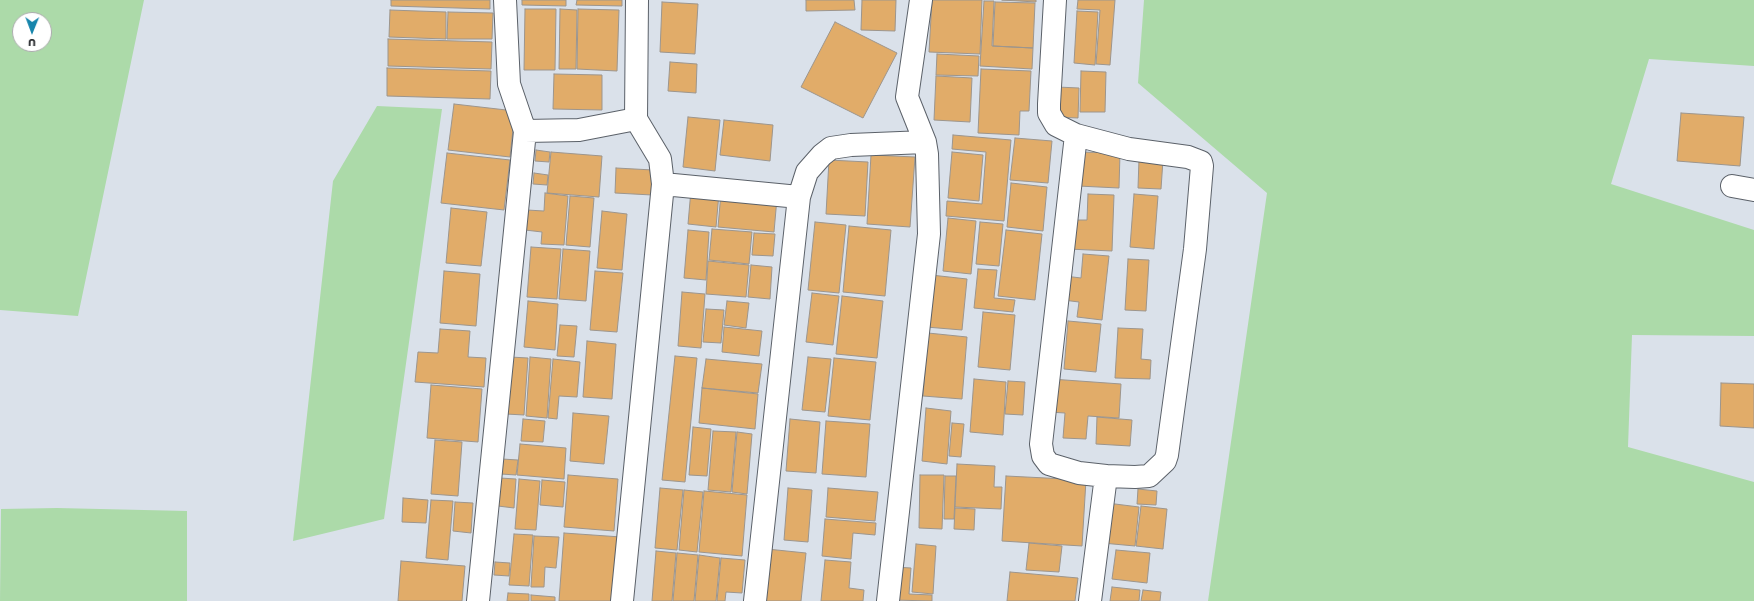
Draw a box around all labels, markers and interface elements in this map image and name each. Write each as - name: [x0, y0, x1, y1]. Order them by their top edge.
- north arrow: [12, 12, 52, 52]
- text: U: [28, 35, 36, 51]

